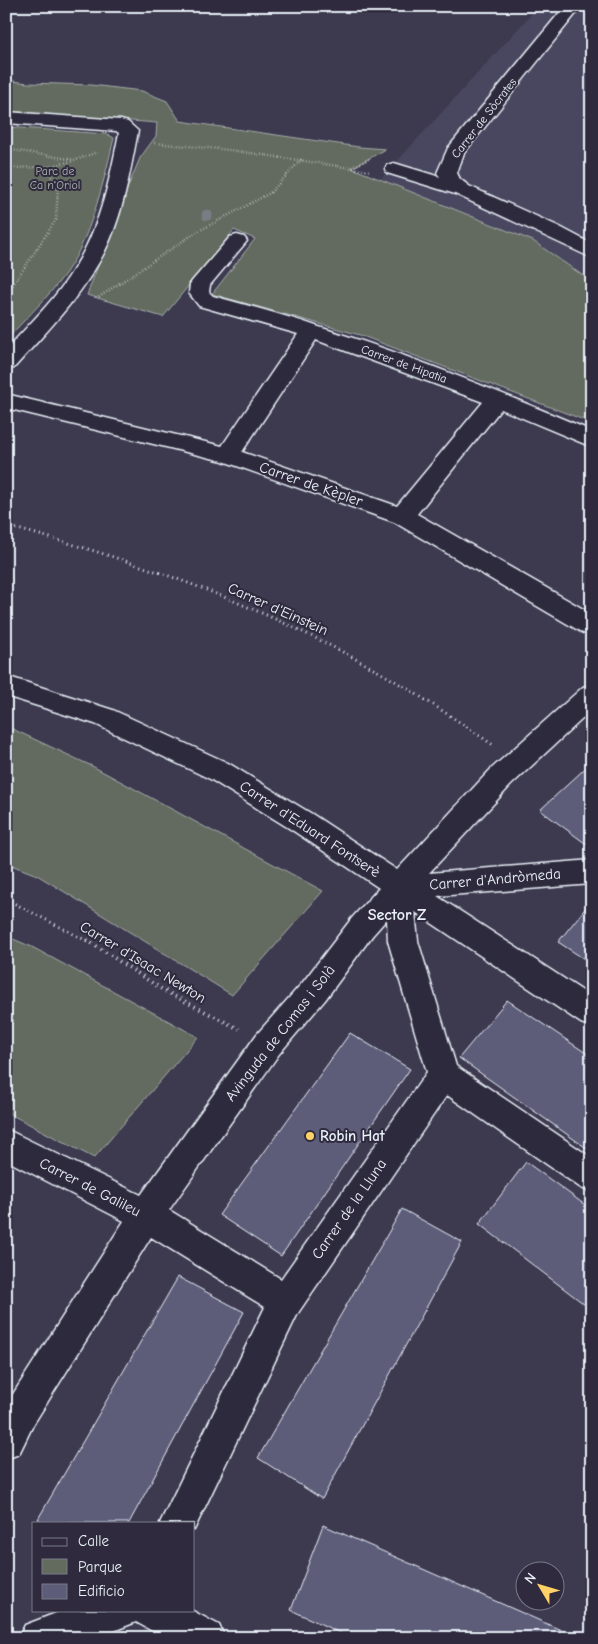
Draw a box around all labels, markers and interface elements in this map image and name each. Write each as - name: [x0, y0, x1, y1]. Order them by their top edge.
- street label: Carrer de Sòcrates: [448, 75, 520, 161]
- park label: Parc de Ca n'Oriol: [30, 164, 80, 192]
- street label: Carrer de Hipatia: [359, 342, 449, 386]
- street label: Carrer de Kèpler: [257, 458, 365, 510]
- street label: Carrer d'Einstein: [225, 579, 331, 639]
- street label: Carrer d'Eduard Fontserè: [236, 777, 384, 881]
- street label: Carrer d'Andròmeda: [428, 864, 562, 894]
- district label: Sector Z: [368, 906, 427, 924]
- street label: Carrer d'Isaac Newton: [77, 917, 209, 1007]
- street label: Avinguda de Comas i Solà: [221, 961, 339, 1105]
- place label: Robin Hat: [320, 1127, 386, 1145]
- marker: Robin Hat: [304, 1130, 316, 1142]
- street label: Carrer de Galileu: [36, 1154, 144, 1220]
- street label: Carrer de la Lluna: [308, 1155, 390, 1263]
- legend: [32, 1522, 195, 1612]
- text: Calle: [78, 1532, 110, 1550]
- text: Parque: [78, 1558, 123, 1576]
- north arrow: [516, 1562, 566, 1612]
- text: N: [521, 1569, 540, 1587]
- text: Edificio: [78, 1582, 125, 1600]

